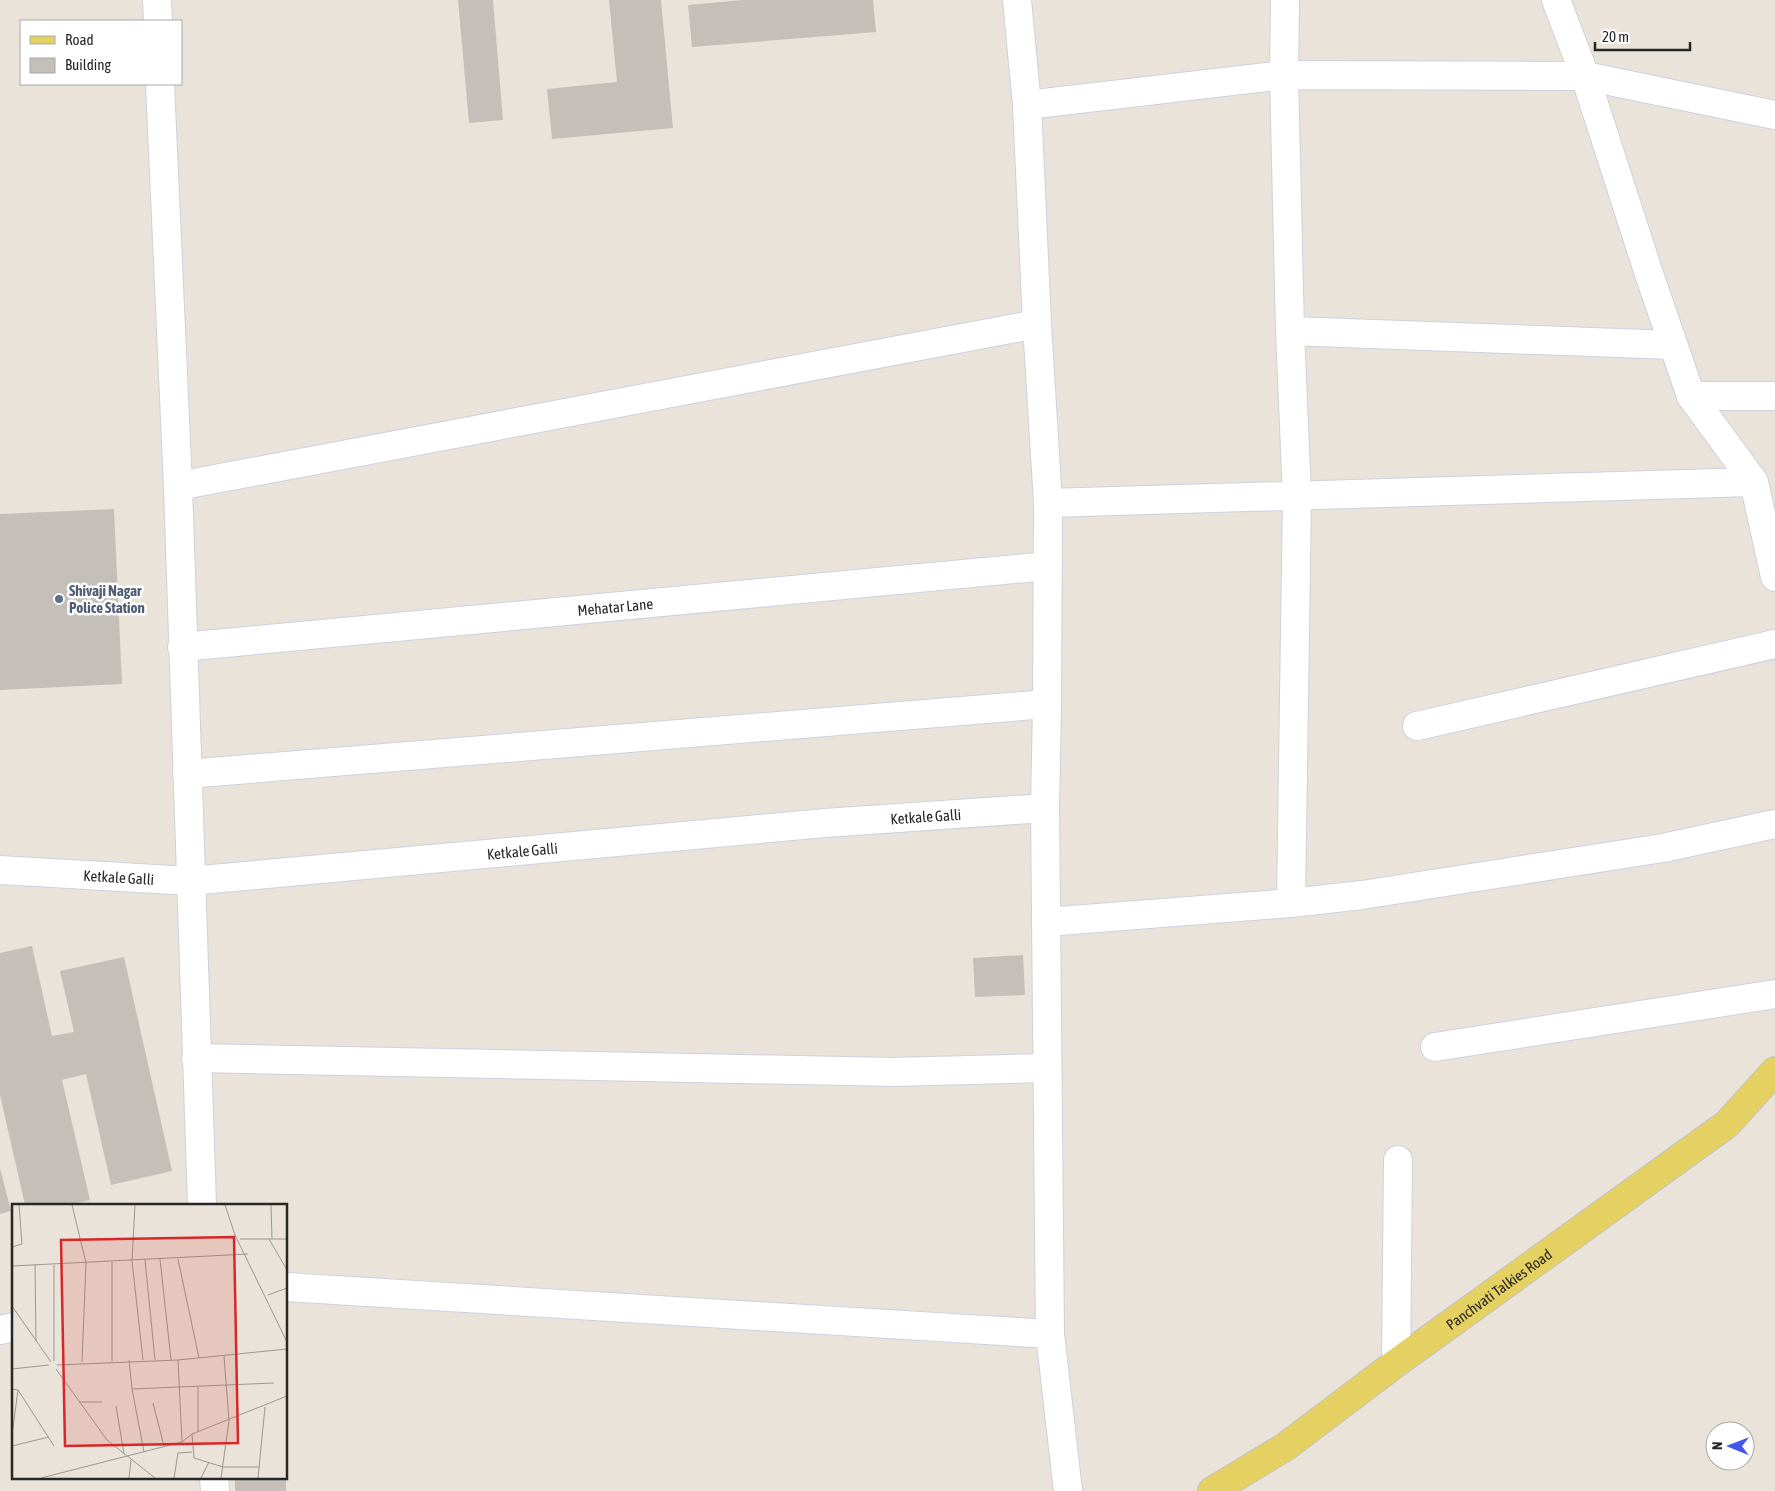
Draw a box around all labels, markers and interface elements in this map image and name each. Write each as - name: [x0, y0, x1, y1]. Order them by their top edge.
- legend: [20, 20, 182, 85]
- scale bar: [1595, 20, 1690, 52]
- text: 20 m: [1602, 28, 1629, 45]
- text: Road: [65, 31, 94, 48]
- text: Building: [65, 56, 111, 73]
- place label: Shivaji Nagar Police Station: [69, 582, 145, 616]
- marker: Shivaji Nagar Police Station: [53, 593, 65, 605]
- street label: Mehatar Lane: [577, 594, 654, 618]
- street label: Ketkale Galli: [890, 805, 962, 827]
- street label: Ketkale Galli: [486, 839, 558, 862]
- street label: Ketkale Galli: [83, 866, 155, 887]
- inset map: [12, 1204, 288, 1478]
- street label: Panchvati Talkies Road: [1443, 1245, 1555, 1333]
- north arrow: [1705, 1421, 1755, 1471]
- text: N: [1709, 1442, 1725, 1450]

